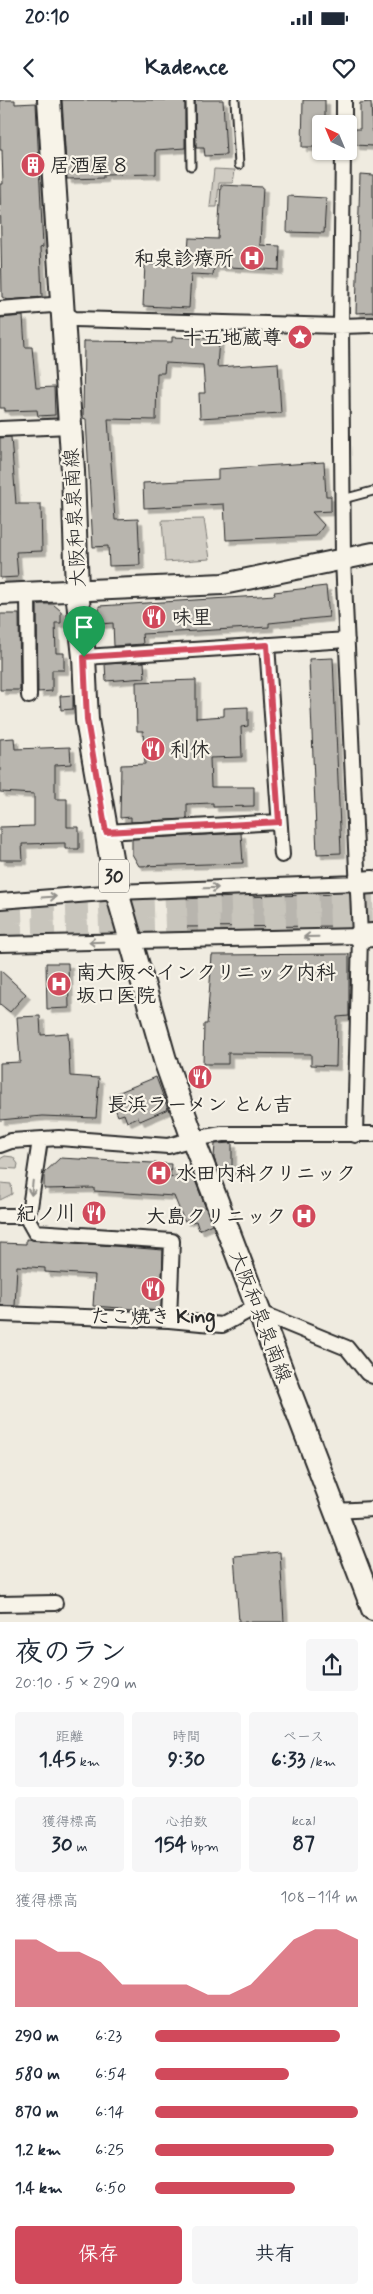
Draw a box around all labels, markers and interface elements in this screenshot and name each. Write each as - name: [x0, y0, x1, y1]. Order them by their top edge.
- text: 20:10: [25, 5, 70, 30]
- icon: back: [15, 54, 43, 82]
- text: Kadence: [145, 54, 228, 82]
- icon: heart: [330, 54, 358, 82]
- north arrow: [312, 115, 358, 160]
- map controls: [312, 115, 357, 160]
- building icon: 居酒屋８: [20, 152, 46, 178]
- place label: 居酒屋８: [50, 153, 130, 180]
- hospital icon: 和泉診療所: [239, 245, 265, 271]
- place label: 和泉診療所: [134, 246, 234, 273]
- place icon: 十五地蔵尊: [287, 324, 313, 350]
- place label: 十五地蔵尊: [182, 325, 282, 352]
- street label: 大阪和泉泉南線: [58, 447, 93, 589]
- restaurant icon: 味里: [141, 604, 167, 630]
- place label: 味里: [172, 605, 212, 632]
- pin: [63, 606, 105, 657]
- icon: arrive: [70, 613, 98, 641]
- restaurant icon: 利休: [140, 736, 166, 762]
- place label: 利休: [170, 737, 210, 764]
- road number: 30: [99, 859, 129, 892]
- one-way arrow: [203, 884, 219, 893]
- one-way arrow: [40, 892, 56, 902]
- one-way arrow: [303, 932, 319, 941]
- one-way arrow: [88, 937, 104, 946]
- place label: 南大阪ペインクリニック内科 坂口医院: [76, 960, 336, 1010]
- hospital icon: 南大阪ペインクリニック内科 坂口医院: [46, 971, 72, 997]
- restaurant icon: 長浜ラーメン とん吉: [187, 1064, 213, 1090]
- place label: 長浜ラーメン とん吉: [107, 1092, 293, 1119]
- hospital icon: 水田内科クリニック: [146, 1160, 172, 1186]
- place label: 水田内科クリニック: [176, 1161, 356, 1188]
- one-way arrow: [27, 1179, 37, 1195]
- restaurant icon: 紀ノ川: [81, 1200, 107, 1226]
- place label: 紀ノ川: [16, 1201, 76, 1228]
- hospital icon: 大島クリニック: [291, 1203, 317, 1229]
- place label: 大島クリニック: [146, 1204, 286, 1231]
- street label: 大阪和泉泉南線: [222, 1246, 297, 1387]
- restaurant icon: たこ焼き King: [140, 1276, 166, 1302]
- place label: たこ焼き King: [91, 1304, 216, 1333]
- text: 夜のラン: [15, 1635, 127, 1672]
- button: share: [306, 1639, 358, 1691]
- text: 20:10 · 5 × 290 m: [15, 1673, 137, 1694]
- text: 距離: [56, 1728, 84, 1746]
- text: 時間: [173, 1728, 201, 1746]
- text: ペース: [283, 1728, 324, 1746]
- text: 1.45: [39, 1746, 76, 1774]
- text: 9:30: [168, 1746, 205, 1774]
- text: 6:33: [271, 1746, 306, 1774]
- text: km: [76, 1753, 100, 1771]
- text: /km: [306, 1753, 336, 1771]
- text: kcal: [292, 1812, 315, 1830]
- text: 獲得標高: [42, 1813, 98, 1831]
- text: 心拍数: [166, 1813, 208, 1831]
- text: 87: [292, 1830, 315, 1858]
- text: 30: [51, 1831, 73, 1859]
- text: 154: [154, 1831, 187, 1859]
- text: m: [73, 1838, 88, 1856]
- text: bpm: [187, 1838, 219, 1856]
- text: 108–114 m: [280, 1887, 358, 1908]
- text: 獲得標高: [15, 1891, 79, 1912]
- text: 290 m: [15, 2026, 59, 2047]
- text: 6:23: [95, 2026, 122, 2047]
- text: 580 m: [15, 2064, 60, 2085]
- text: 6:54: [95, 2064, 127, 2085]
- text: 870 m: [15, 2102, 59, 2123]
- text: 6:14: [95, 2102, 124, 2123]
- text: 1.2 km: [15, 2140, 61, 2161]
- text: 6:25: [95, 2140, 124, 2161]
- text: 1.4 km: [15, 2178, 62, 2199]
- text: 6:50: [95, 2178, 126, 2199]
- button: 保存: [15, 2226, 182, 2284]
- button: 共有: [192, 2226, 358, 2284]

